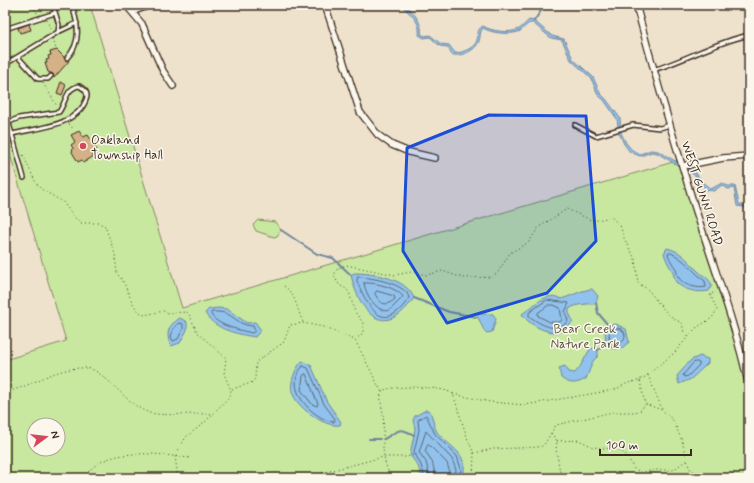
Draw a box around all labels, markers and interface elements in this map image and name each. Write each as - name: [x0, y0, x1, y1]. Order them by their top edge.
- place label: Oakland Township Hall: [91, 132, 163, 164]
- street label: WEST GUNN ROAD: [677, 139, 727, 248]
- marker: Oakland Township Hall: [78, 141, 88, 151]
- park label: Bear Creek Nature Park: [550, 321, 620, 353]
- north arrow: [26, 417, 66, 457]
- text: N: [47, 429, 62, 440]
- scale bar: [600, 431, 691, 457]
- text: 100 m: [606, 438, 638, 454]

